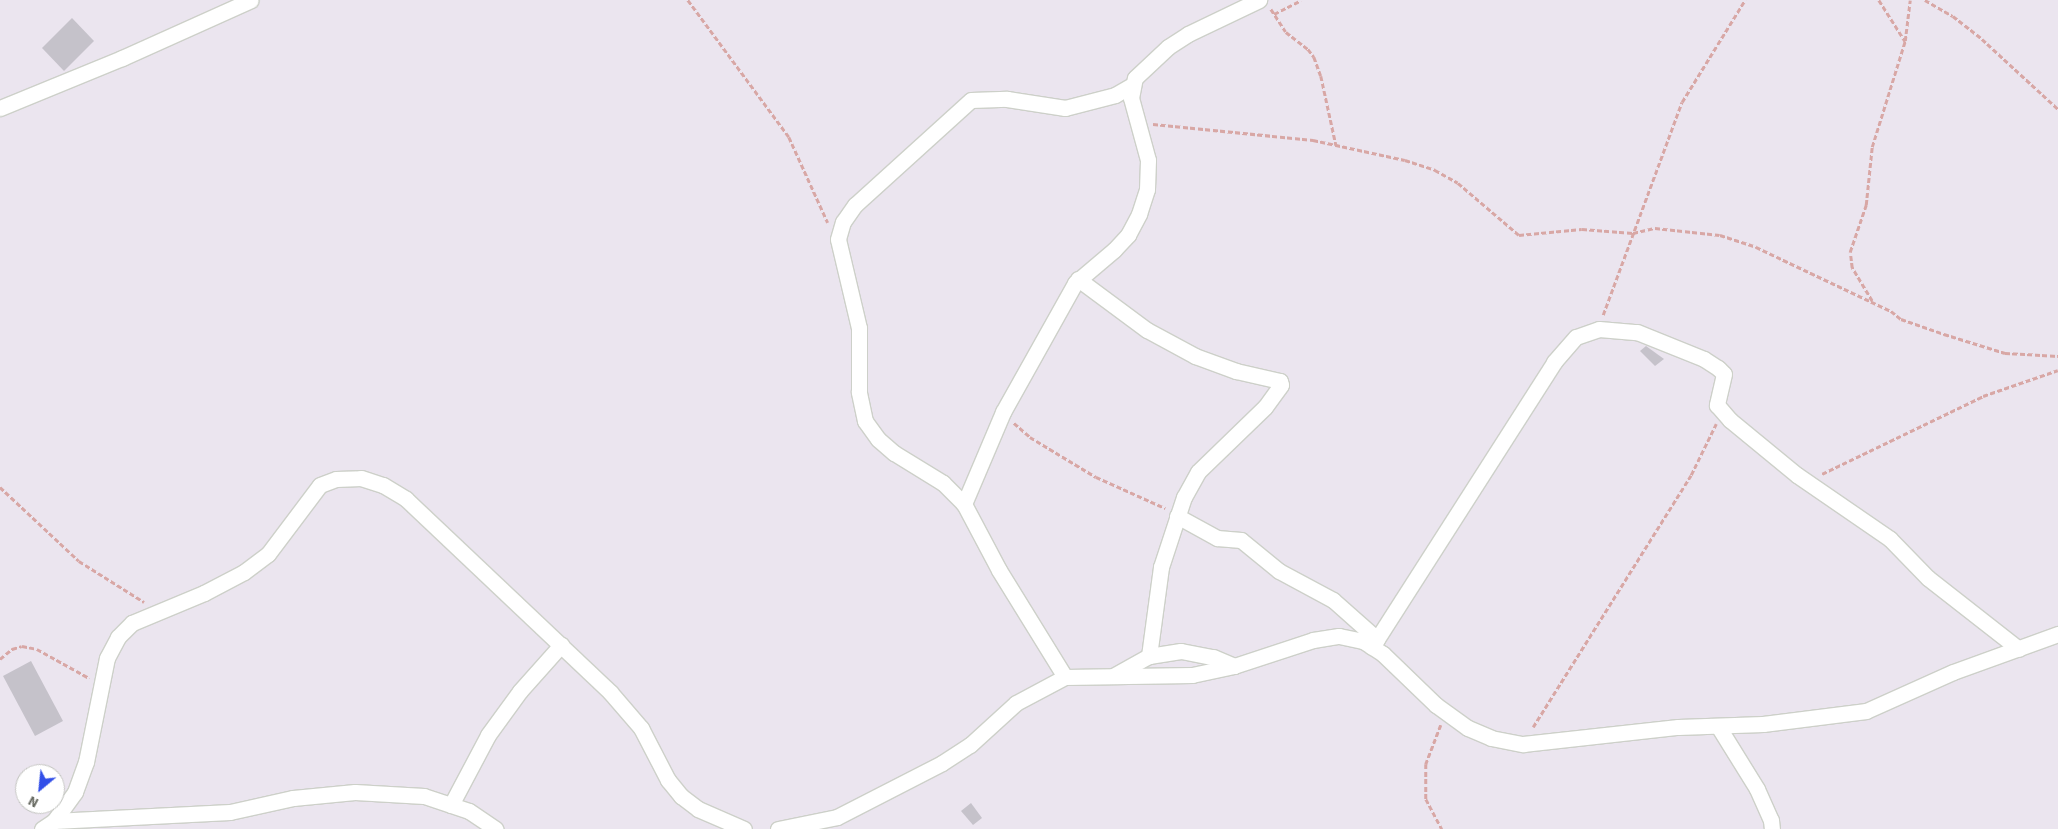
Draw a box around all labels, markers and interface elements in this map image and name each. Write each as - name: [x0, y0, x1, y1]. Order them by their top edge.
- north arrow: [15, 764, 65, 814]
- text: N: [25, 790, 42, 812]

